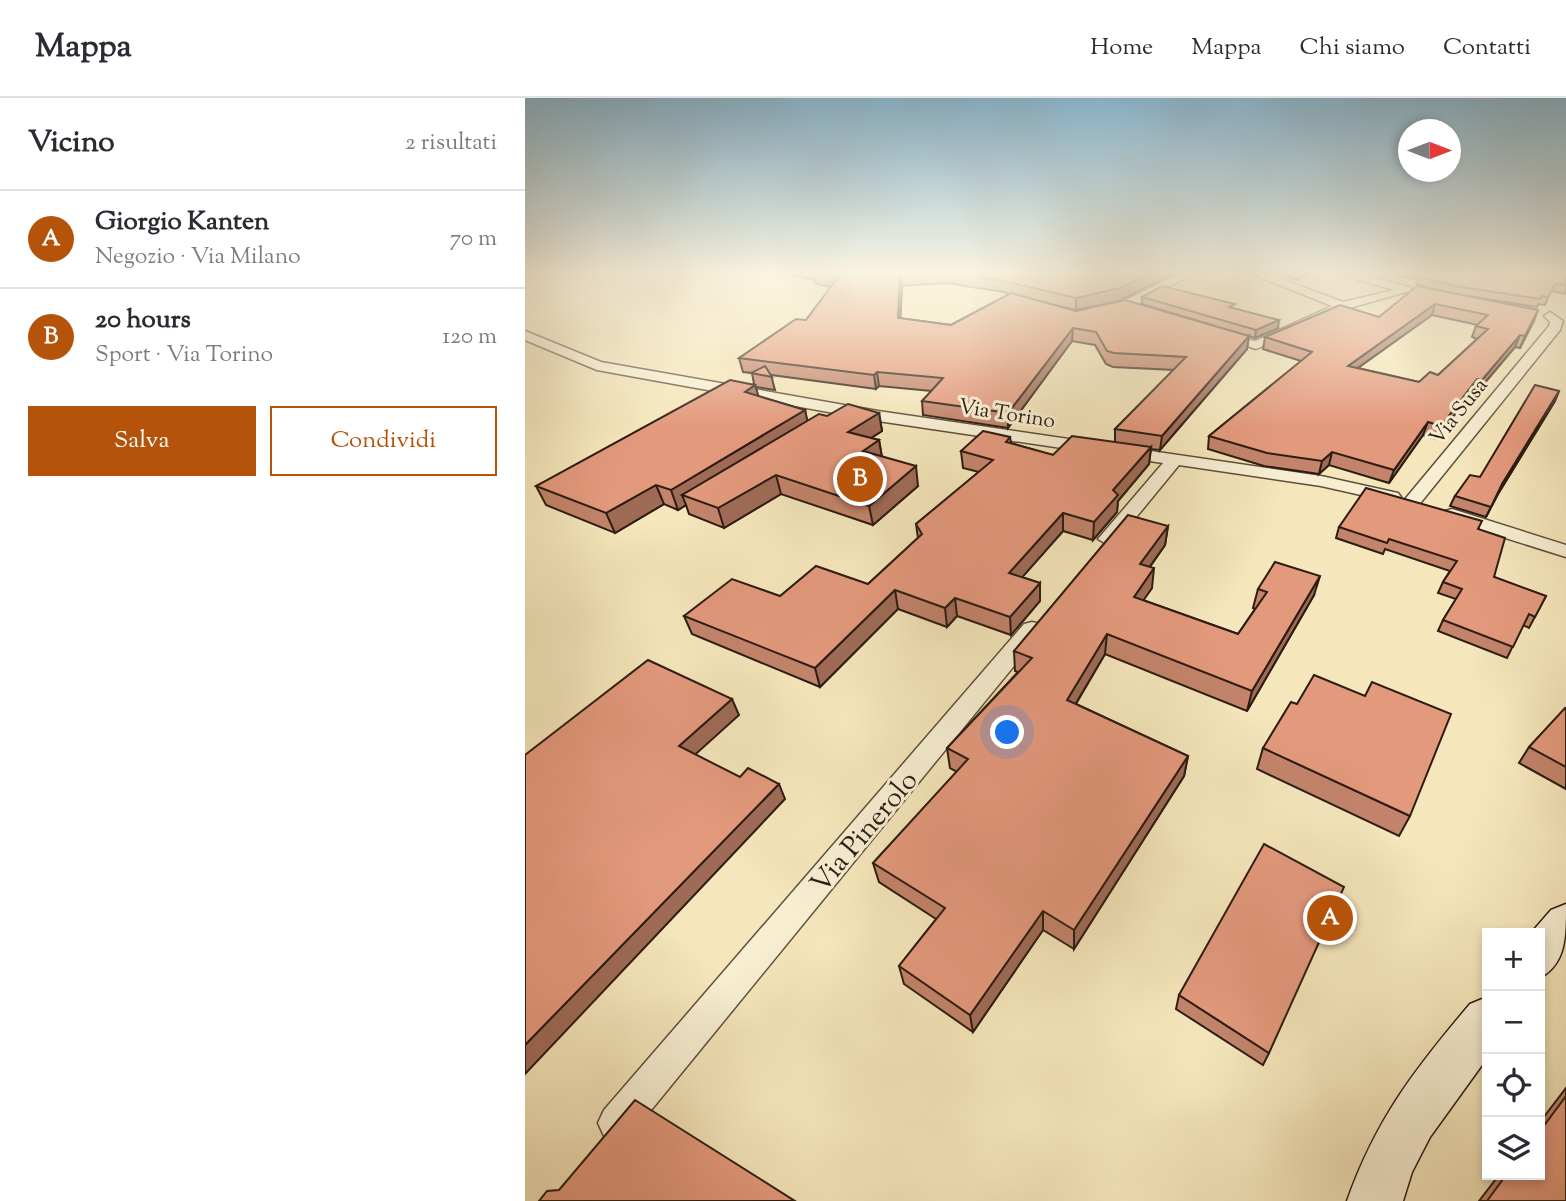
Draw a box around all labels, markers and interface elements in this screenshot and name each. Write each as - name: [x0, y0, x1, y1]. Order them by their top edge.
- text: Mappa: [35, 24, 132, 72]
- text: Home: [1090, 31, 1153, 65]
- text: Mappa: [1191, 31, 1262, 65]
- text: Chi siamo: [1300, 31, 1405, 65]
- text: Contatti: [1443, 31, 1531, 65]
- north arrow: [1398, 119, 1461, 182]
- text: Vicino: [28, 122, 115, 165]
- text: 2 risultati: [405, 127, 497, 160]
- text: Giorgio Kanten: [95, 204, 270, 241]
- text: A: [42, 223, 60, 256]
- text: 70 m: [450, 223, 497, 256]
- text: Negozio · Via Milano: [95, 241, 301, 274]
- text: 20 hours: [95, 302, 191, 339]
- text: B: [44, 321, 58, 354]
- text: 120 m: [442, 321, 497, 354]
- text: Sport · Via Torino: [95, 339, 273, 372]
- street label: Via Susa: [1423, 372, 1496, 452]
- street label: Via Torino: [956, 393, 1057, 437]
- button: Salva: [28, 406, 256, 476]
- button: Condividi: [270, 406, 497, 476]
- pin: B: [837, 453, 883, 505]
- your location: [990, 715, 1024, 749]
- street label: Via Pinerolo: [802, 763, 928, 903]
- pin: A: [1307, 892, 1353, 944]
- map controls: [1482, 928, 1545, 1180]
- button: +: [1482, 928, 1545, 991]
- button: −: [1482, 991, 1545, 1054]
- button: locate: [1482, 1054, 1545, 1117]
- button: layers: [1482, 1117, 1545, 1180]

